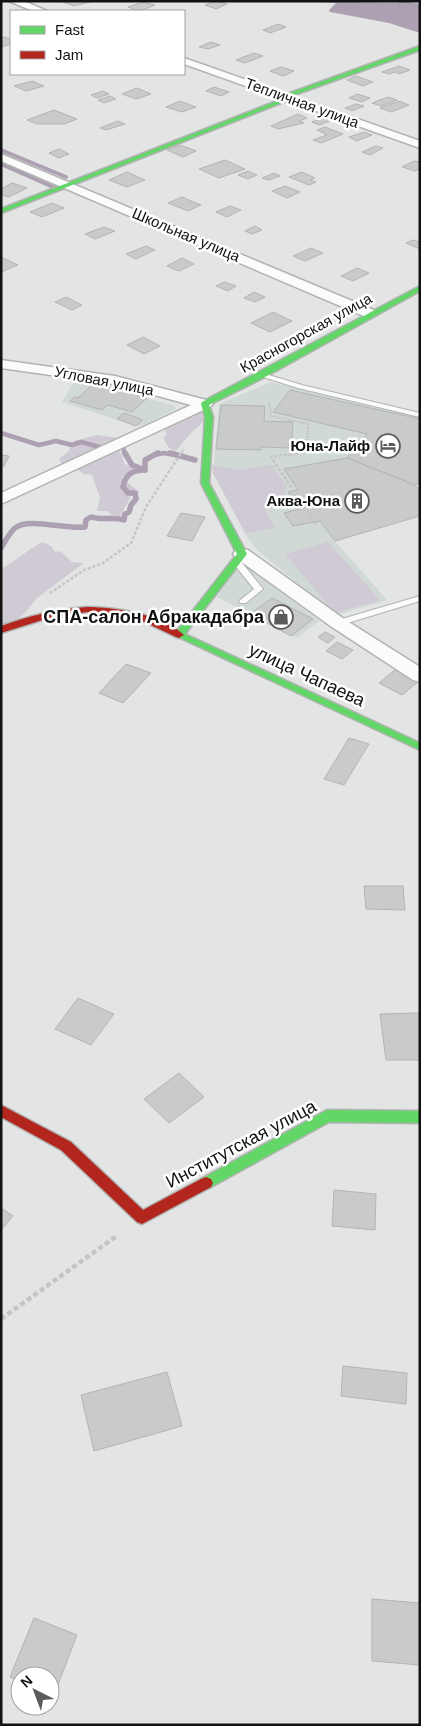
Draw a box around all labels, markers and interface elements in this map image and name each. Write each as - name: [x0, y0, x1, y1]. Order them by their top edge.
- legend: [10, 10, 185, 75]
- text: Fast: [55, 21, 85, 38]
- text: Jam: [55, 46, 83, 63]
- street label: Тепличная улица: [243, 74, 362, 131]
- street label: Школьная улица: [130, 204, 243, 265]
- street label: Красногорская улица: [237, 289, 375, 376]
- street label: Угловая улица: [53, 363, 156, 399]
- hotel icon: Юна-Лайф: [375, 433, 401, 459]
- place label: Юна-Лайф: [291, 437, 370, 454]
- building icon: Аква-Юна: [344, 488, 370, 514]
- place label: Аква-Юна: [266, 492, 341, 509]
- shop icon: СПА-салон Абракадабра: [268, 604, 294, 630]
- place label: СПА-салон Абракадабра: [43, 607, 265, 627]
- street label: улица Чапаева: [246, 639, 369, 711]
- street label: Институтская улица: [162, 1095, 320, 1192]
- north arrow: [10, 1666, 60, 1716]
- text: N: [17, 1672, 35, 1691]

